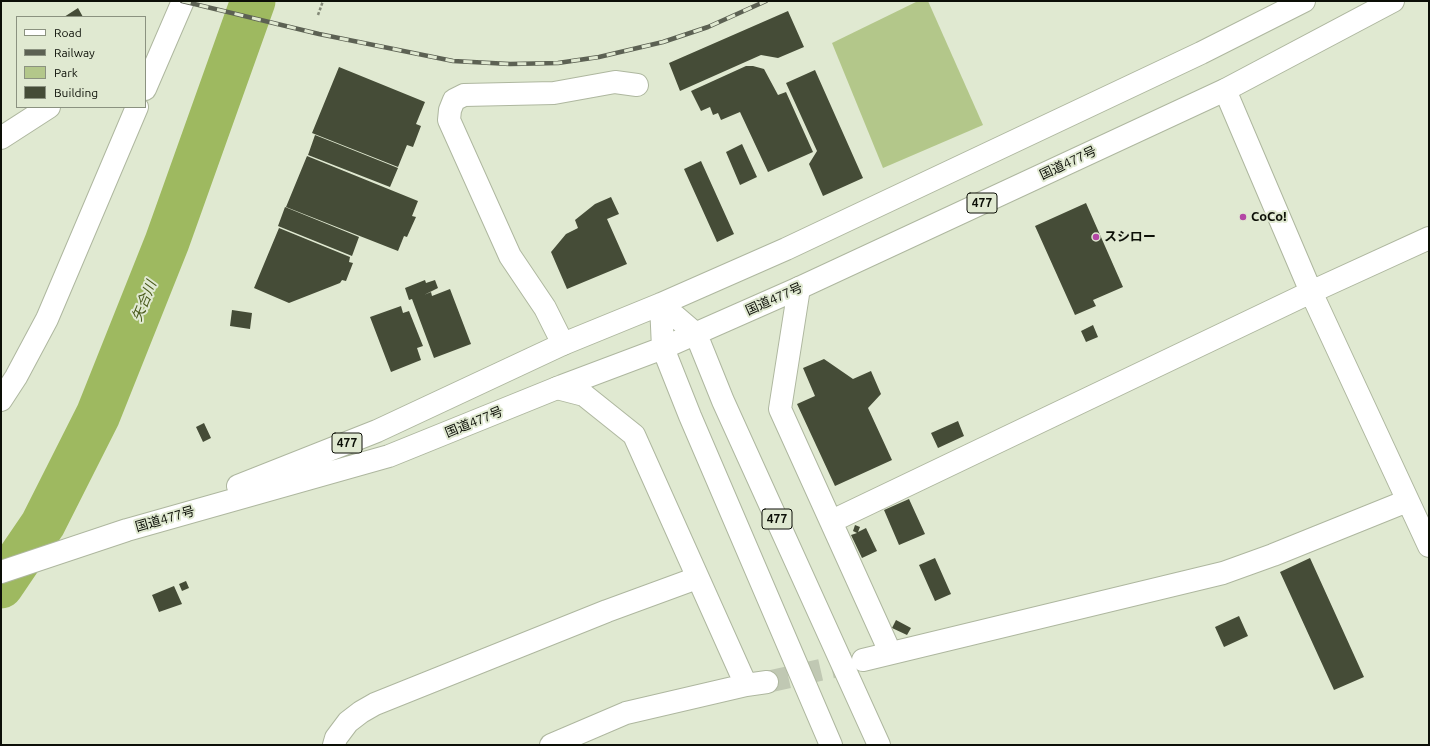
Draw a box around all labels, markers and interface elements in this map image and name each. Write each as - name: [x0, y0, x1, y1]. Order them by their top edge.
- legend: [16, 16, 146, 108]
- text: Road: [54, 26, 82, 39]
- text: Railway: [54, 46, 95, 59]
- text: Park: [54, 66, 78, 79]
- text: Building: [54, 86, 98, 99]
- street label: 国道477号: [1037, 143, 1099, 183]
- road number: 477: [967, 193, 997, 213]
- place label: CoCo!: [1251, 209, 1287, 225]
- marker: CoCo!: [1238, 212, 1248, 222]
- place label: スシロー: [1104, 229, 1156, 245]
- marker: スシロー: [1091, 232, 1101, 242]
- water label: 矢合川: [128, 278, 160, 324]
- street label: 国道477号: [743, 279, 805, 319]
- street label: 国道477号: [443, 403, 505, 441]
- road number: 477: [332, 433, 362, 453]
- street label: 国道477号: [134, 503, 196, 535]
- road number: 477: [762, 509, 792, 529]

